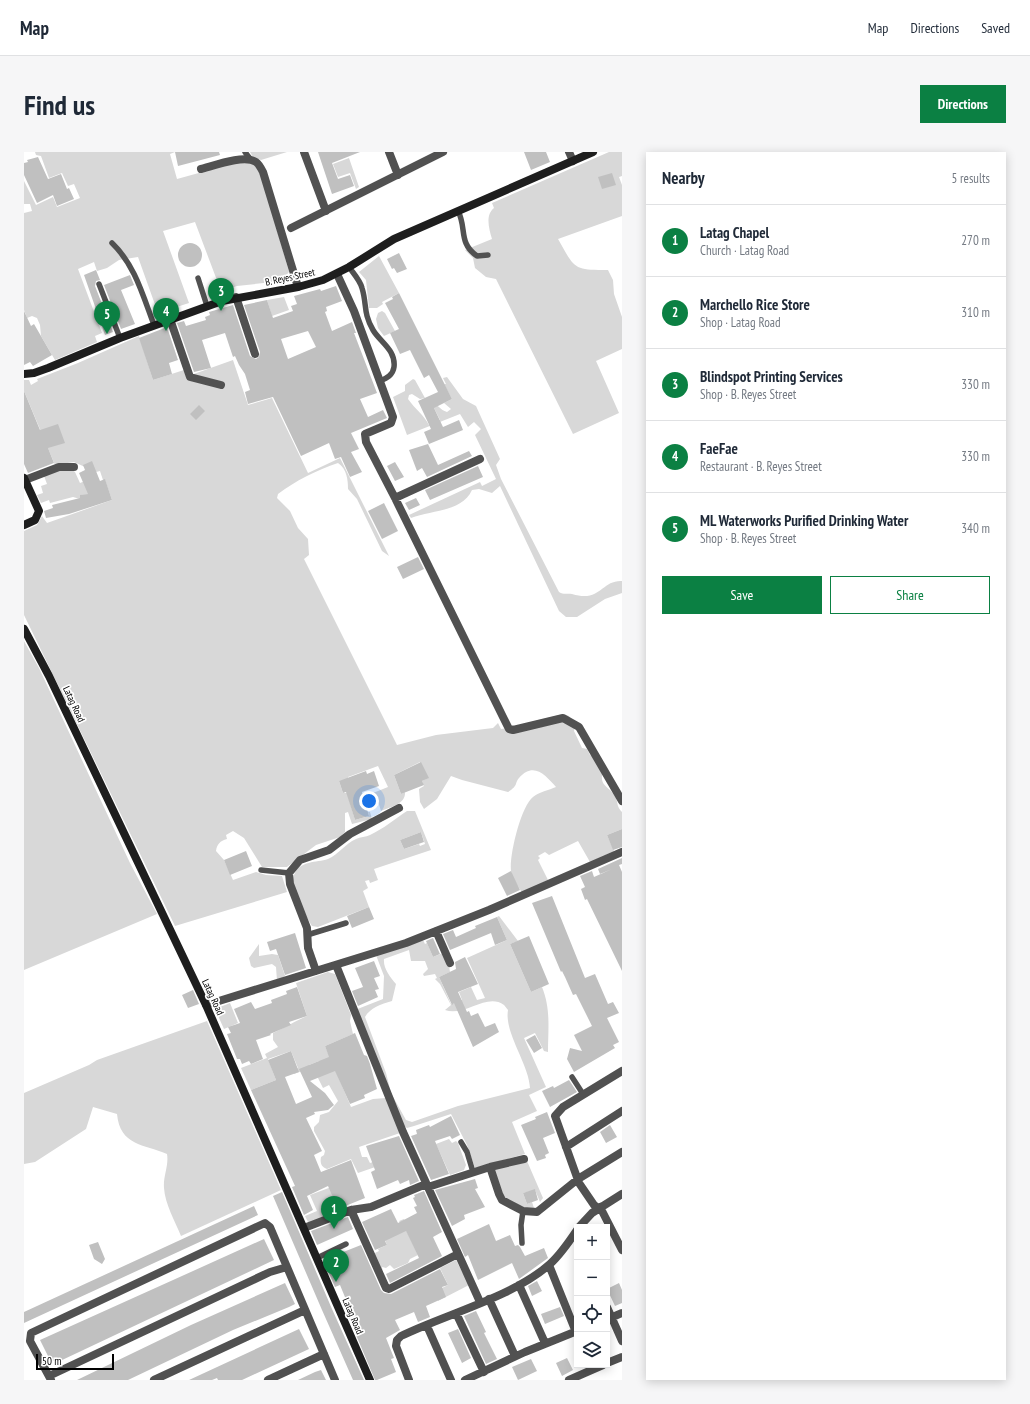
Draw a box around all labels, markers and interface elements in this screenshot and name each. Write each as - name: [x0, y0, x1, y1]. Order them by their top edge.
- text: Map: [20, 16, 49, 40]
- text: Map: [868, 19, 888, 37]
- text: Directions: [910, 19, 959, 37]
- text: Saved: [981, 19, 1010, 37]
- button: Directions: [920, 85, 1006, 123]
- text: Find us: [24, 86, 95, 123]
- text: Nearby: [662, 167, 705, 189]
- text: 5 results: [951, 170, 990, 187]
- text: Latag Chapel: [700, 223, 769, 242]
- text: 1: [672, 232, 678, 249]
- text: 270 m: [961, 232, 990, 249]
- text: Church · Latag Road: [700, 242, 789, 259]
- street label: B. Reyes Street: [264, 265, 316, 289]
- pin: 3: [208, 278, 234, 311]
- text: Marchello Rice Store: [700, 295, 810, 314]
- pin: 4: [153, 298, 179, 331]
- pin: 5: [94, 301, 120, 334]
- text: 2: [672, 304, 678, 321]
- text: 310 m: [961, 304, 990, 321]
- text: Shop · Latag Road: [700, 314, 781, 331]
- text: Blindspot Printing Services: [700, 367, 843, 386]
- text: 3: [672, 376, 678, 393]
- text: 330 m: [961, 376, 990, 393]
- text: Shop · B. Reyes Street: [700, 386, 796, 403]
- text: FaeFae: [700, 439, 738, 458]
- text: 4: [672, 448, 678, 465]
- text: 330 m: [961, 448, 990, 465]
- text: Restaurant · B. Reyes Street: [700, 458, 822, 475]
- text: ML Waterworks Purified Drinking Water: [700, 511, 908, 530]
- text: 5: [672, 520, 678, 537]
- text: 340 m: [961, 520, 990, 537]
- text: Shop · B. Reyes Street: [700, 530, 796, 547]
- button: Save: [662, 576, 822, 614]
- button: Share: [830, 576, 990, 614]
- street label: Latag Road: [60, 684, 88, 724]
- your location: [359, 791, 379, 811]
- street label: Latag Road: [199, 977, 227, 1017]
- pin: 1: [321, 1196, 347, 1229]
- map controls: [574, 1224, 610, 1368]
- button: +: [574, 1224, 610, 1260]
- pin: 2: [323, 1249, 349, 1282]
- button: −: [574, 1260, 610, 1296]
- street label: Latag Road: [340, 1296, 366, 1336]
- button: locate: [574, 1296, 610, 1332]
- button: layers: [574, 1332, 610, 1368]
- scale bar: [36, 1352, 114, 1371]
- text: 50 m: [42, 1354, 61, 1368]

